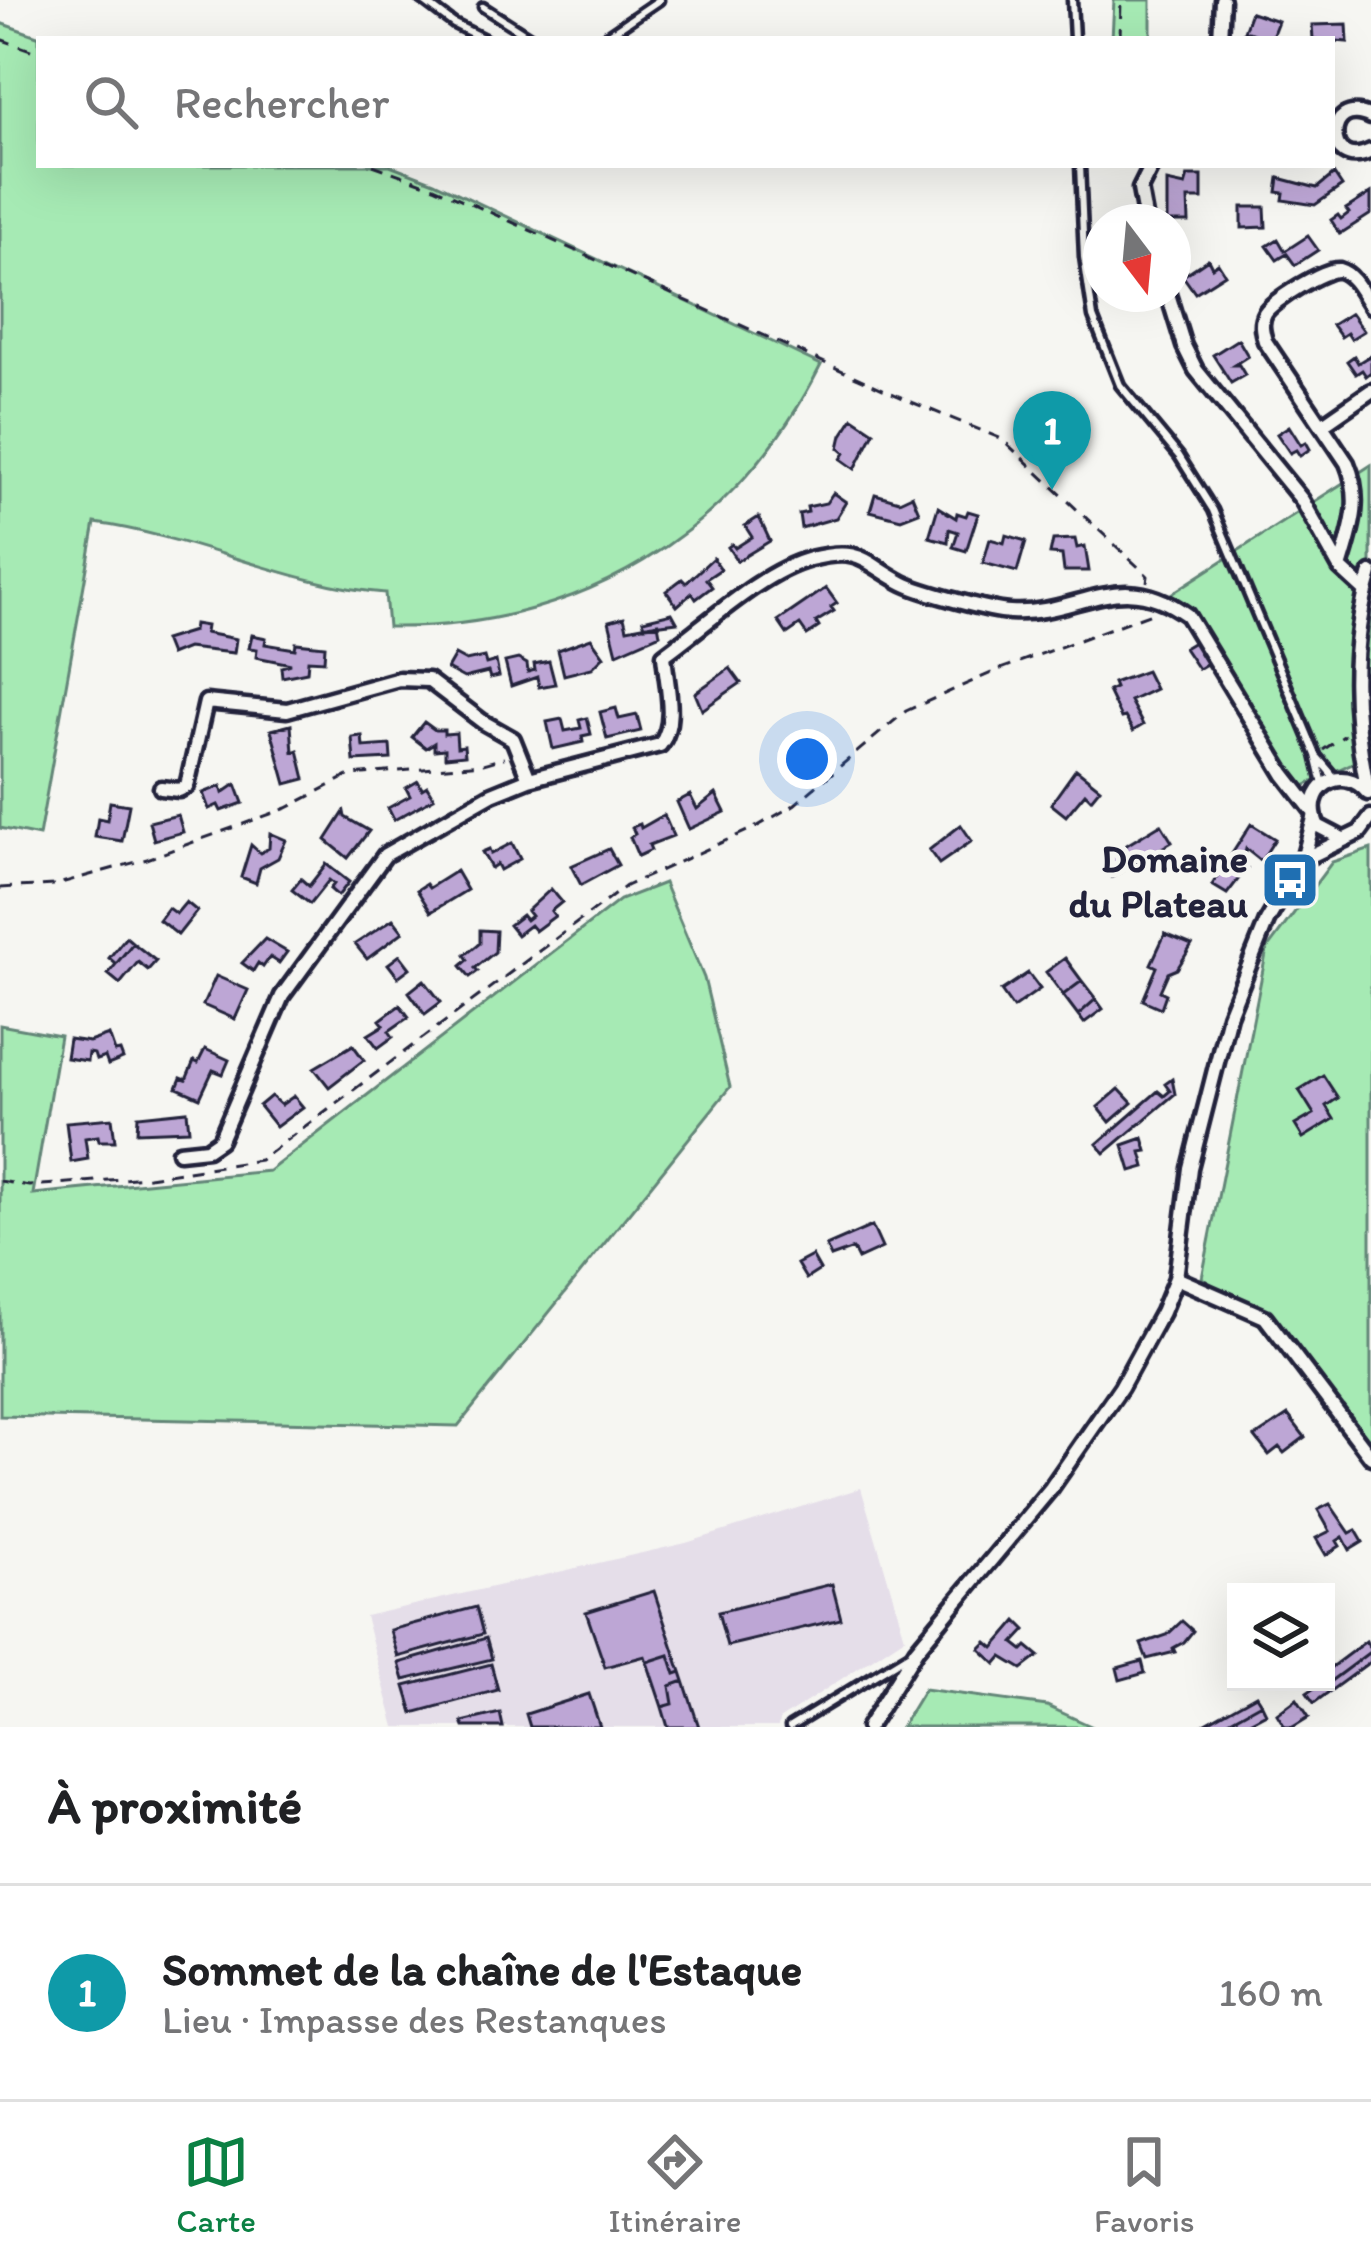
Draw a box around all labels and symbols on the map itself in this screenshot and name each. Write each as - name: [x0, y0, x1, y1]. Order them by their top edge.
- north arrow: [1083, 204, 1191, 312]
- pin: 1: [1013, 391, 1091, 490]
- your location: [777, 729, 837, 789]
- place label: Domaine du Plateau: [1069, 835, 1249, 927]
- bus stop icon: Domaine du Plateau: [1259, 849, 1321, 911]

